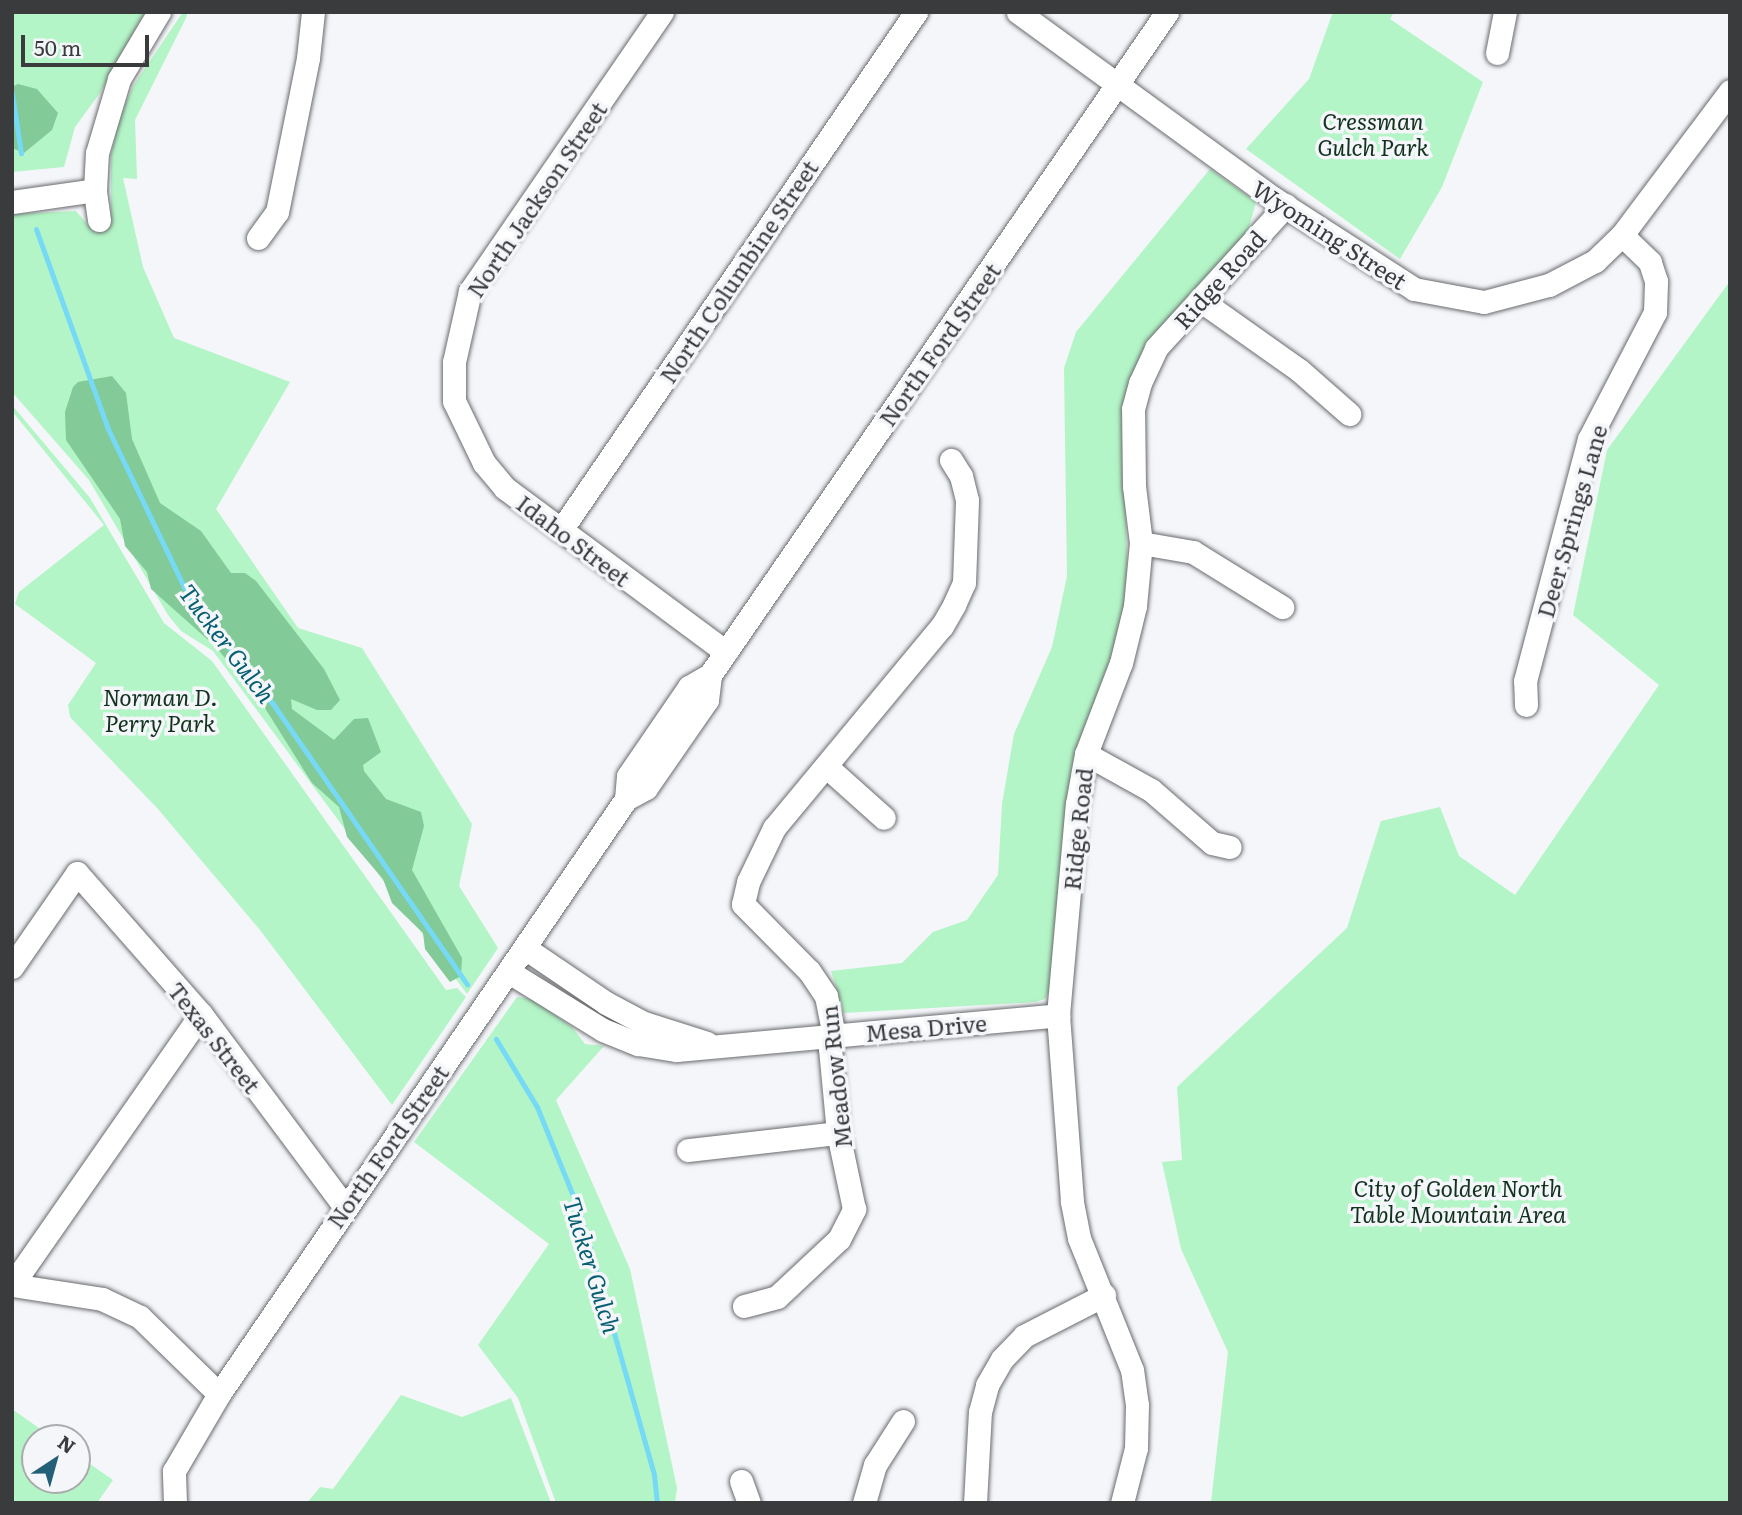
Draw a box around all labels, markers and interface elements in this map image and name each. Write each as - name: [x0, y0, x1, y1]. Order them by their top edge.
- scale bar: [24, 21, 152, 65]
- text: 50 m: [34, 31, 81, 62]
- street label: North Jackson Street: [460, 96, 612, 302]
- park label: Cressman Gulch Park: [1317, 106, 1429, 160]
- street label: North Columbine Street: [653, 154, 823, 388]
- street label: Wyoming Street: [1248, 174, 1412, 294]
- street label: Ridge Road: [1168, 224, 1270, 334]
- street label: North Ford Street: [872, 257, 1006, 431]
- street label: Deer Springs Lane: [1530, 421, 1612, 621]
- street label: Idaho Street: [512, 488, 636, 592]
- water label: Tucker Gulch: [174, 578, 282, 708]
- park label: Norman D. Perry Park: [103, 682, 217, 736]
- street label: Ridge Road: [1057, 766, 1097, 892]
- street label: Texas Street: [163, 976, 267, 1098]
- street label: Meadow Run: [814, 1004, 856, 1150]
- street label: Mesa Drive: [864, 1008, 988, 1046]
- street label: North Ford Street: [320, 1059, 454, 1233]
- park label: City of Golden North Table Mountain Area: [1350, 1173, 1566, 1227]
- water label: Tucker Gulch: [559, 1194, 627, 1336]
- north arrow: [21, 1424, 91, 1494]
- text: N: [52, 1428, 82, 1460]

